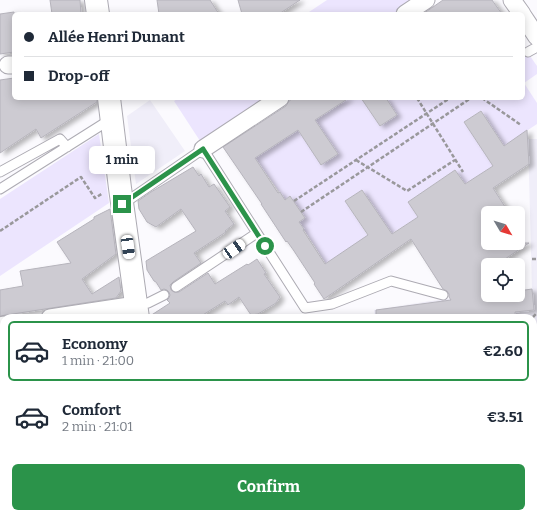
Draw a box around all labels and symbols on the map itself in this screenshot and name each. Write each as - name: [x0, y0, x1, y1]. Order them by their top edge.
- callout: 1 min: [89, 146, 155, 174]
- route end: [113, 195, 131, 213]
- north arrow: [481, 206, 525, 250]
- car: [120, 234, 136, 260]
- car: [221, 237, 247, 261]
- route start: [256, 237, 274, 255]

